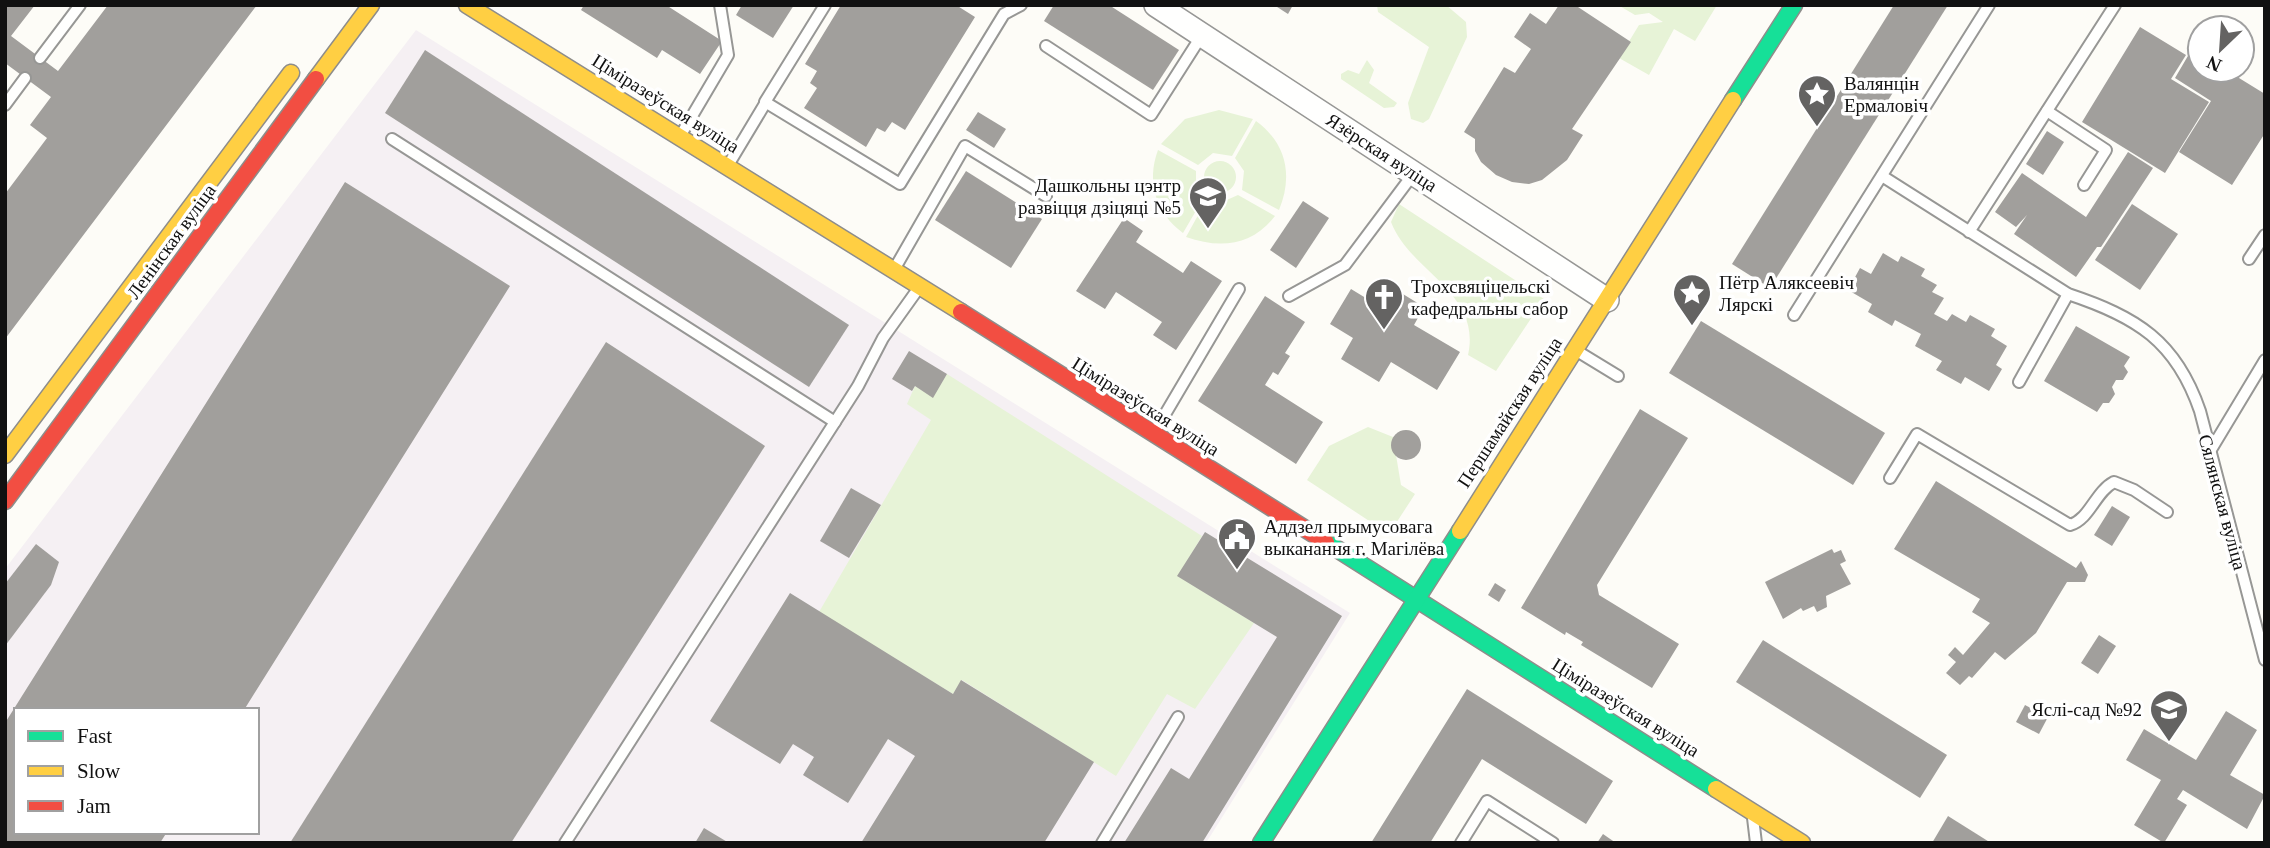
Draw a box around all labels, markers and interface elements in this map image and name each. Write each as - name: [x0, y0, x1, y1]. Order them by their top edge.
- north arrow: [2186, 14, 2256, 84]
- street label: Ціміразеўская вуліца: [588, 50, 744, 157]
- text: N: [2203, 51, 2225, 76]
- place icon: Валянцін Ермаловіч: [1796, 73, 1838, 128]
- place label: Валянцін Ермаловіч: [1844, 73, 1929, 116]
- street label: Язёрская вуліца: [1322, 109, 1441, 196]
- place label: Дашкольны цэнтр развіцця дзіцяці №5: [1018, 175, 1181, 218]
- school or university icon: Дашкольны цэнтр развіцця дзіцяці №5: [1187, 175, 1229, 230]
- street label: Ленінская вуліца: [123, 179, 220, 303]
- place icon: Пётр Аляксеевіч Лярскі: [1671, 272, 1713, 327]
- place label: Пётр Аляксеевіч Лярскі: [1719, 272, 1854, 315]
- church icon: Трохсвяціцельскі кафедральны сабор: [1363, 276, 1405, 331]
- place label: Трохсвяціцельскі кафедральны сабор: [1411, 276, 1568, 319]
- street label: Першамайская вуліца: [1453, 333, 1566, 491]
- street label: Ціміразеўская вуліца: [1068, 353, 1224, 460]
- street label: Сялянская вуліца: [2194, 432, 2251, 573]
- public building icon: Аддзел прымусовага выканання г. Магілёва: [1216, 516, 1258, 571]
- place label: Аддзел прымусовага выканання г. Магілёва: [1264, 516, 1445, 559]
- street label: Ціміразеўская вуліца: [1548, 654, 1704, 761]
- school or university icon: Яслі-сад №92: [2148, 688, 2190, 743]
- place label: Яслі-сад №92: [2031, 699, 2142, 720]
- legend: [14, 708, 259, 834]
- text: Fast: [77, 724, 112, 748]
- text: Slow: [77, 759, 121, 783]
- text: Jam: [77, 794, 111, 818]

